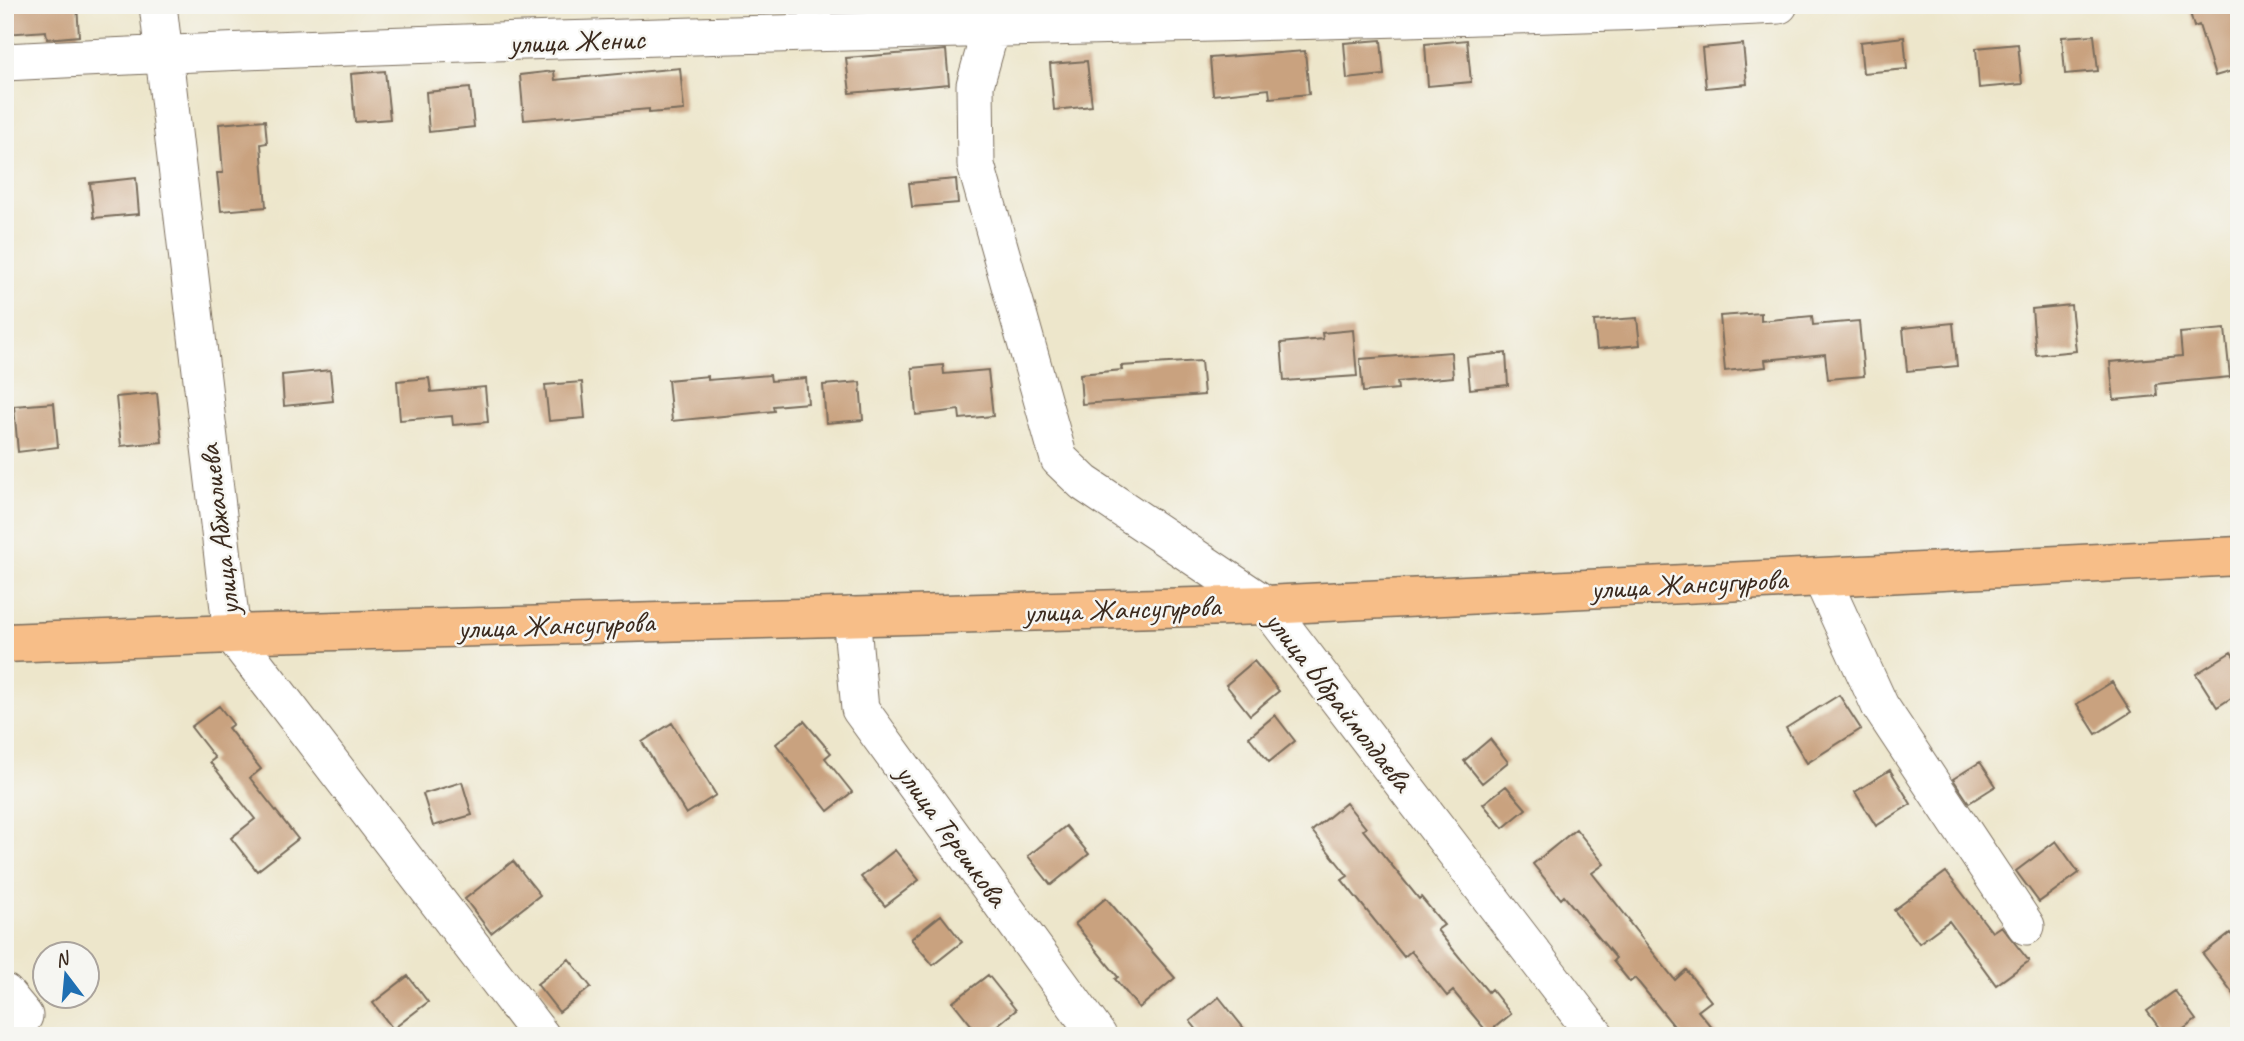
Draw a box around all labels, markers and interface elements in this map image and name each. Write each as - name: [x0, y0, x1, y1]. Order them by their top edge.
- street label: улица Женис: [506, 20, 647, 62]
- street label: улица Абжалиева: [189, 440, 249, 620]
- street label: улица Жансугурова: [1588, 560, 1790, 608]
- street label: улица Жансугурова: [1021, 587, 1223, 631]
- street label: улица Ыбраймолдаева: [1255, 602, 1422, 800]
- street label: улица Жансугурова: [455, 603, 657, 647]
- street label: улица Терешкова: [886, 754, 1018, 916]
- north arrow: [32, 940, 102, 1010]
- text: N: [53, 946, 74, 973]

